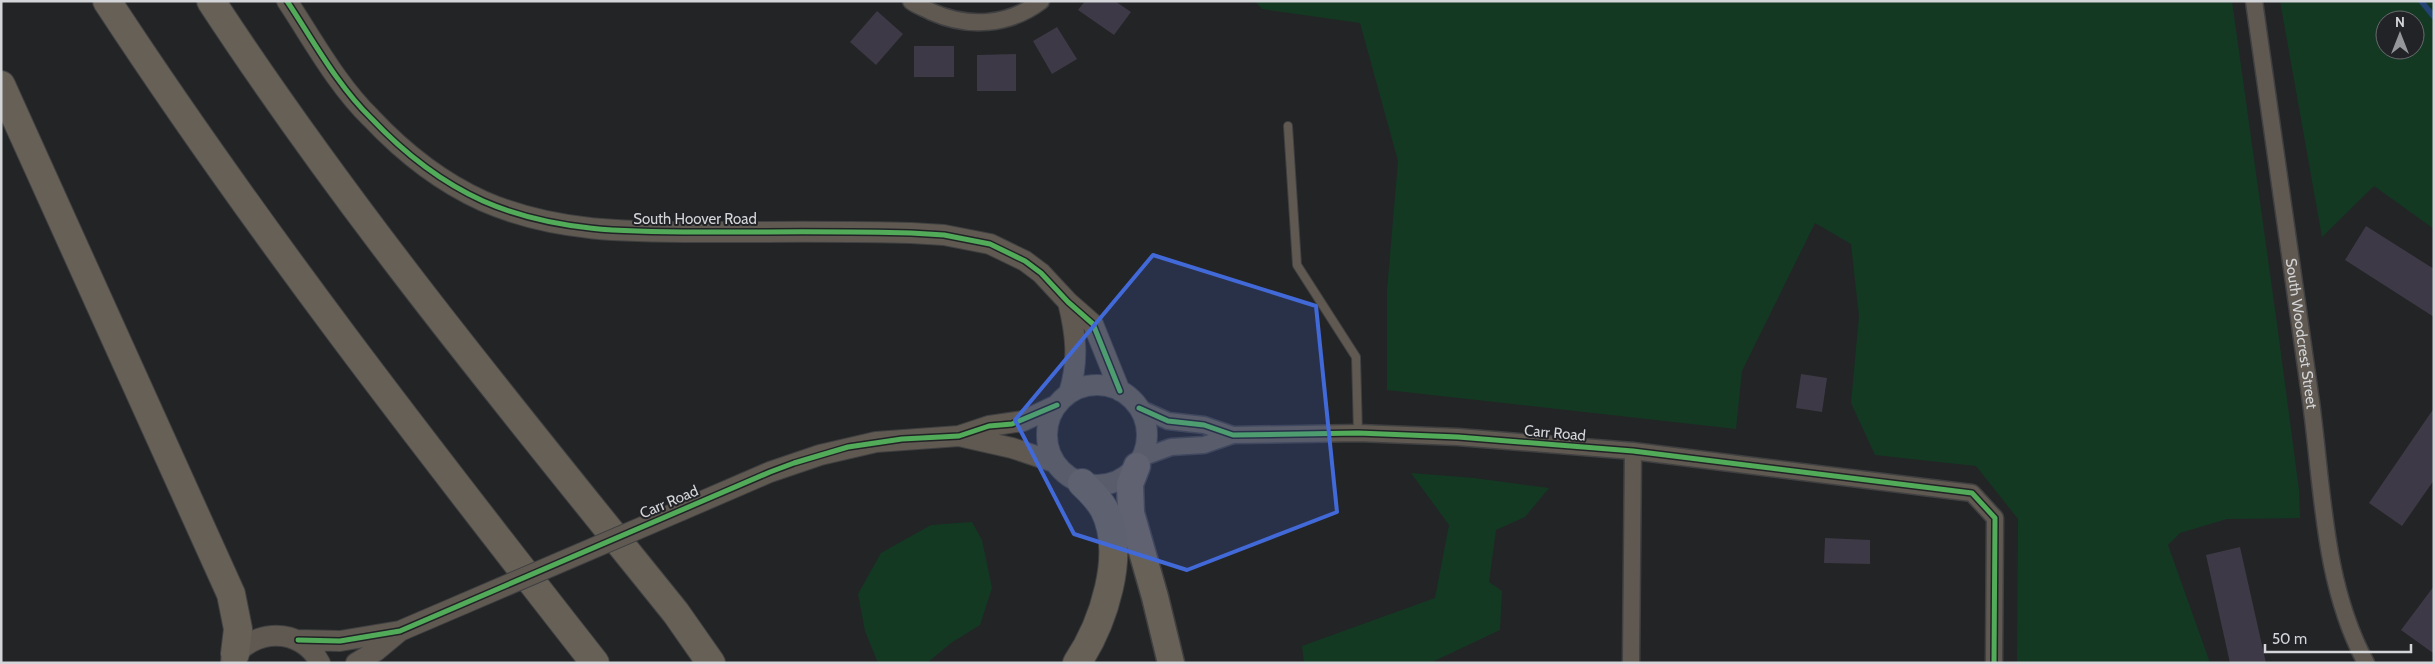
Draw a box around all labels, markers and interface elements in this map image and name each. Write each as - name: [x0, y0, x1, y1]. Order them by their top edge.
- north arrow: [2375, 10, 2425, 60]
- text: N: [2395, 13, 2405, 31]
- street label: South Hoover Road: [633, 210, 757, 228]
- street label: South Woodcrest Street: [2282, 257, 2321, 410]
- street label: Carr Road: [1523, 421, 1587, 445]
- street label: Carr Road: [637, 482, 701, 522]
- scale bar: [2265, 622, 2411, 654]
- text: 50 m: [2272, 630, 2307, 648]

